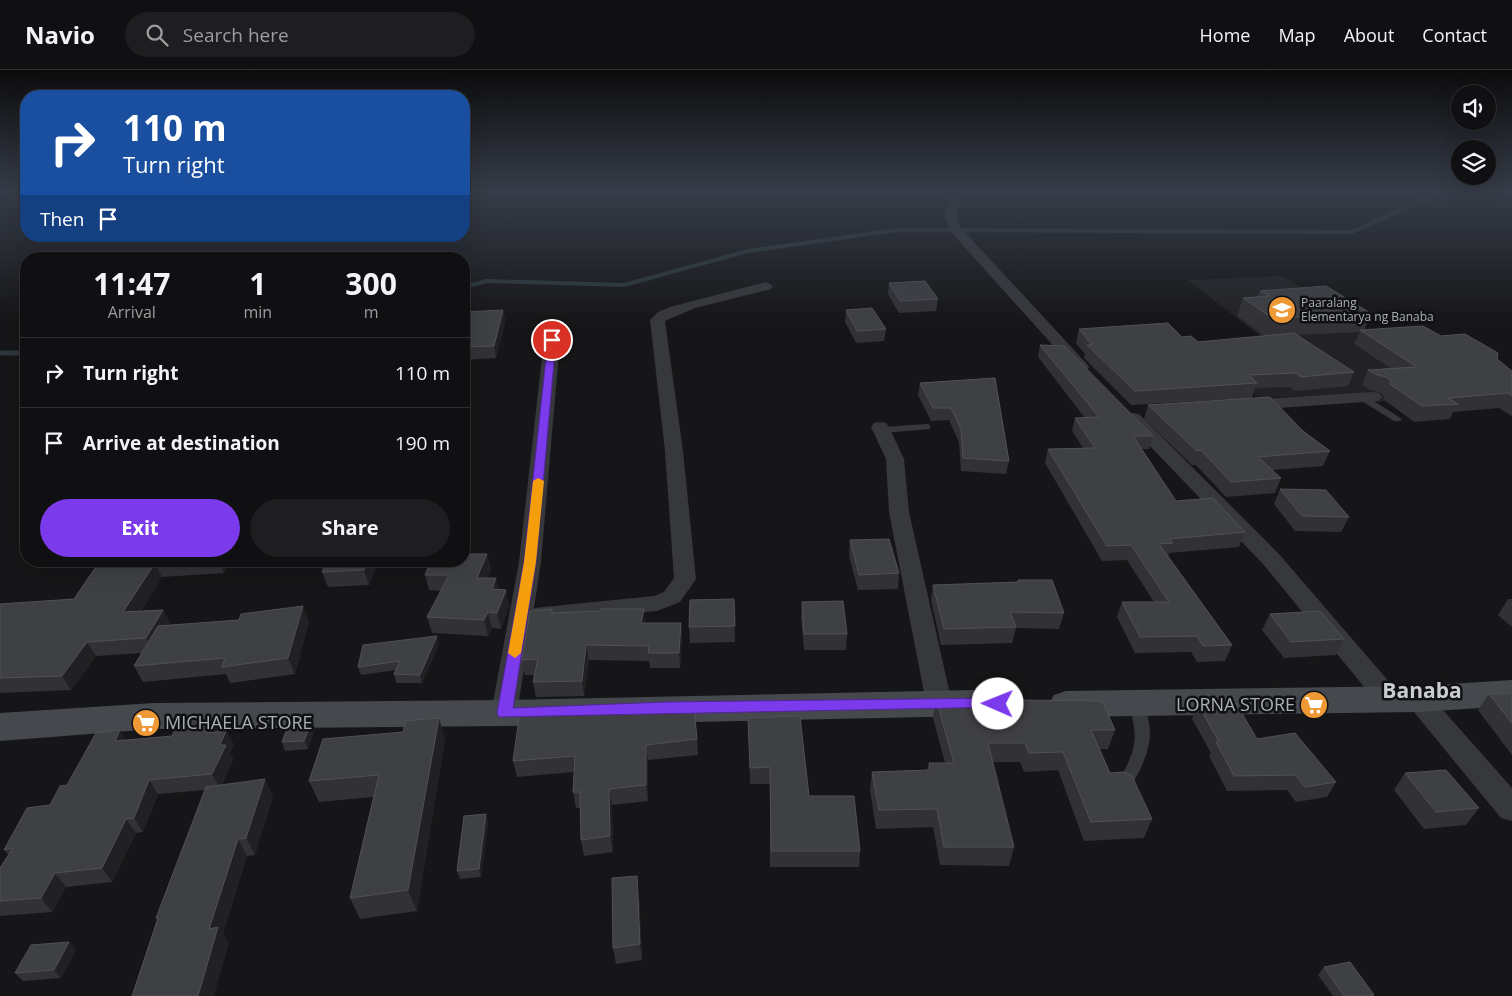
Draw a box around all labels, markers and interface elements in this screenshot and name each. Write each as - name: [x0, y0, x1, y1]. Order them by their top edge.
- search box: [125, 12, 475, 57]
- text: Navio: [25, 18, 95, 51]
- icon: search: [143, 21, 171, 49]
- text: Search here: [183, 22, 289, 48]
- text: Home: [1200, 23, 1250, 47]
- text: Map: [1278, 23, 1316, 47]
- text: About: [1344, 23, 1394, 47]
- text: Contact: [1422, 23, 1487, 47]
- map controls: [1451, 85, 1496, 185]
- button: sound: [1451, 85, 1496, 130]
- text: 110 m: [123, 104, 227, 151]
- icon: right: [40, 110, 105, 175]
- button: layers: [1451, 140, 1496, 185]
- text: Turn right: [123, 149, 225, 179]
- icon: arrive: [94, 205, 122, 233]
- text: Then: [40, 206, 84, 232]
- text: 11:47: [93, 263, 170, 304]
- text: 1: [249, 263, 266, 304]
- text: 300: [345, 263, 397, 304]
- place label: Paaralang Elementarya ng Banaba: [1301, 294, 1434, 325]
- school or university icon: Paaralang Elementarya ng Banaba: [1267, 295, 1297, 325]
- text: Arrival: [108, 301, 156, 323]
- text: min: [244, 301, 272, 323]
- text: m: [364, 301, 379, 323]
- pin: [531, 319, 573, 361]
- icon: arrive: [538, 326, 566, 354]
- icon: right: [40, 359, 68, 387]
- text: Turn right: [83, 360, 178, 386]
- text: 110 m: [395, 360, 450, 386]
- icon: arrive: [40, 429, 68, 457]
- text: Arrive at destination: [83, 430, 280, 456]
- text: 190 m: [395, 430, 450, 456]
- button: Exit: [40, 499, 240, 557]
- button: Share: [250, 499, 450, 557]
- district label: Banaba: [1382, 676, 1462, 704]
- position arrow: [971, 677, 1023, 729]
- supermarket icon: LORNA STORE: [1299, 690, 1329, 720]
- place label: LORNA STORE: [1176, 692, 1295, 716]
- supermarket icon: MICHAELA STORE: [131, 708, 161, 738]
- place label: MICHAELA STORE: [165, 710, 313, 734]

